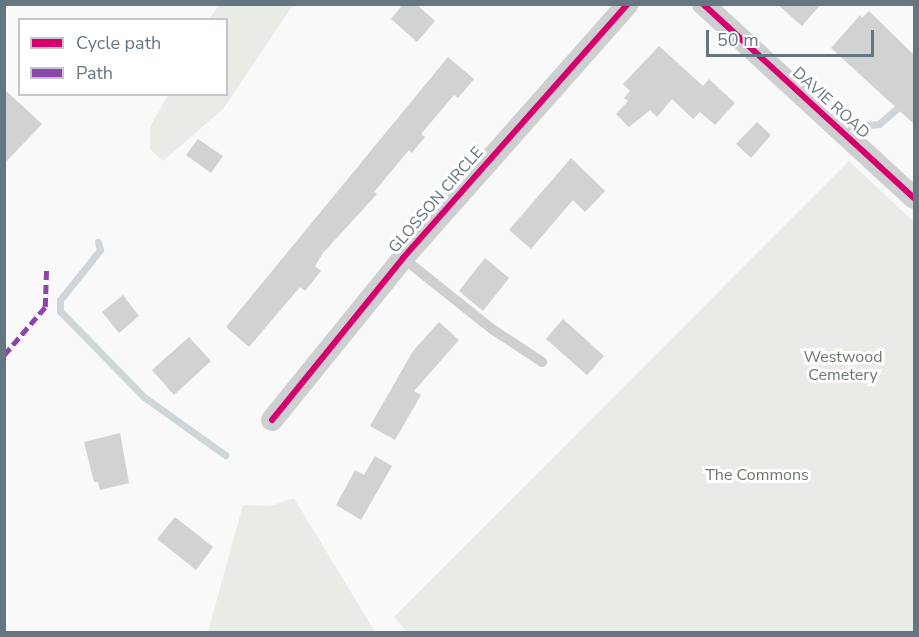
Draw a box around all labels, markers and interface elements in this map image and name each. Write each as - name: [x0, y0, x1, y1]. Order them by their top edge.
- legend: [18, 18, 228, 96]
- scale bar: [709, 18, 877, 56]
- text: 50 m: [717, 28, 759, 52]
- text: Cycle path: [76, 31, 161, 55]
- text: Path: [76, 61, 113, 85]
- street label: DAVIE ROAD: [788, 63, 874, 143]
- street label: GLOSSON CIRCLE: [385, 143, 487, 257]
- park label: Westwood Cemetery: [804, 347, 882, 385]
- park label: The Commons: [705, 465, 809, 485]

